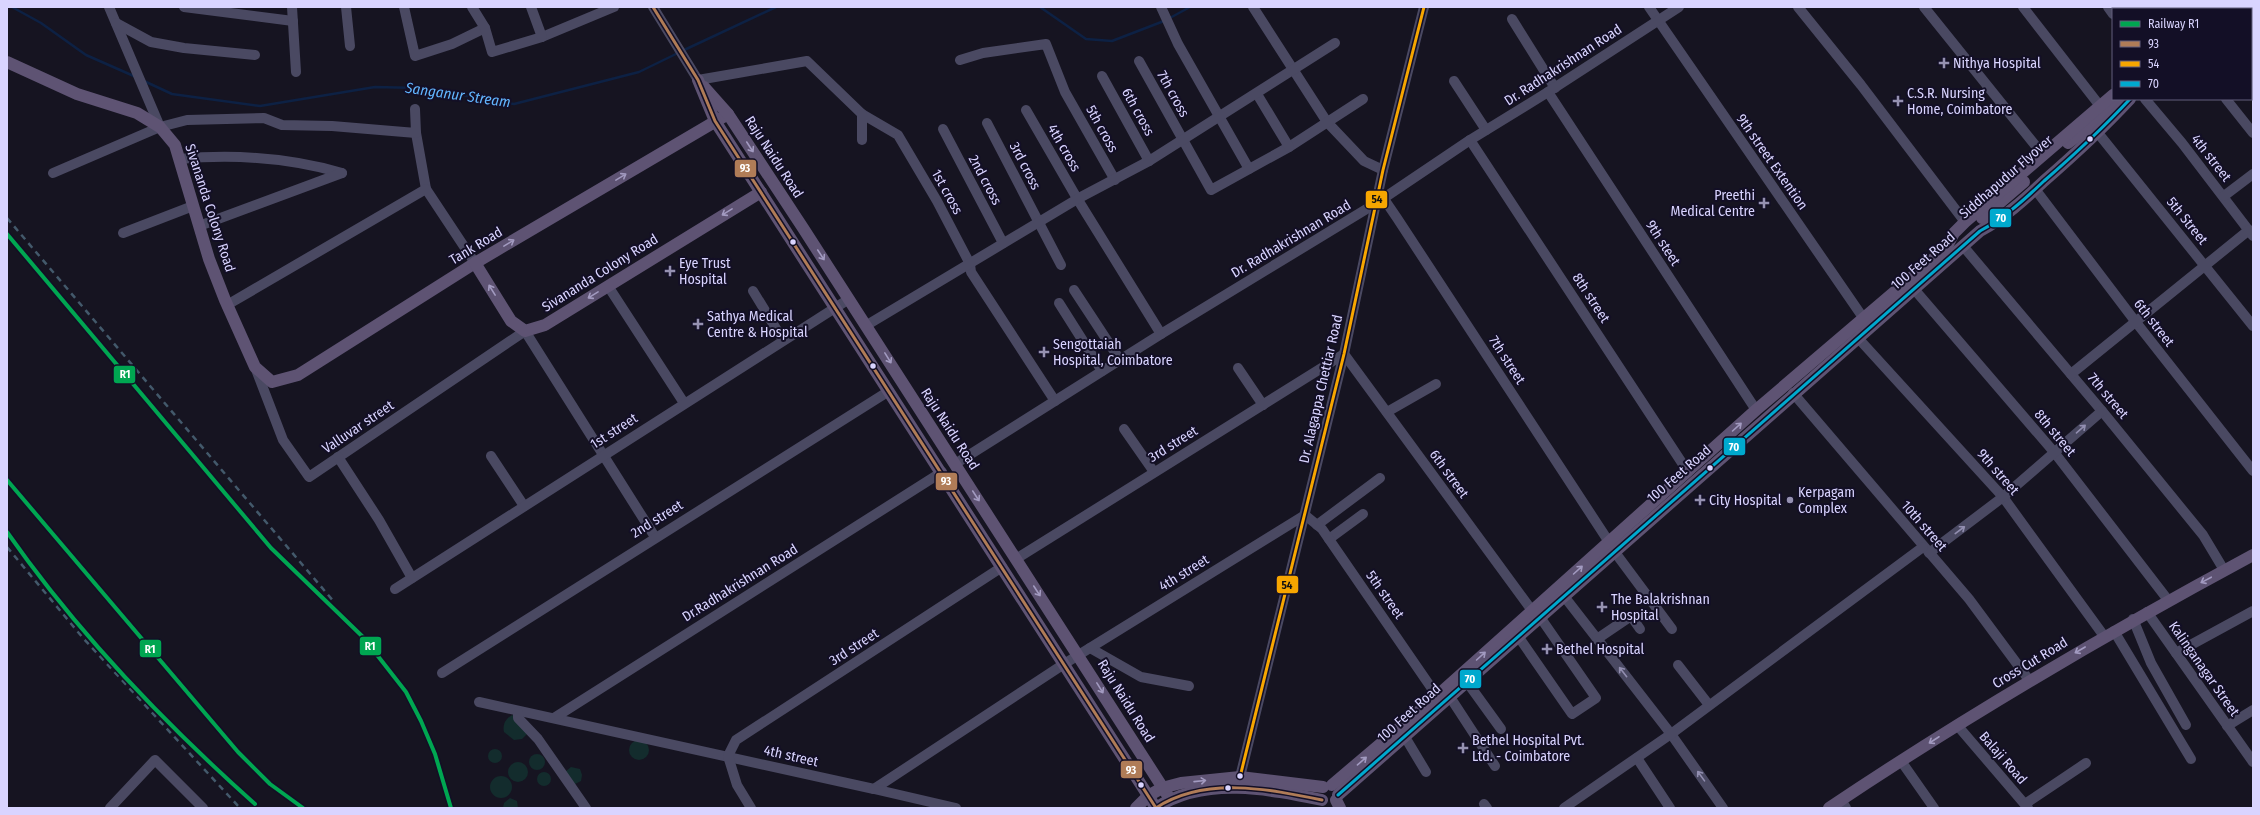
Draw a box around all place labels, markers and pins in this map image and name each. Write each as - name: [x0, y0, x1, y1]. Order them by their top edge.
- place label: Nithya Hospital: [1953, 55, 2041, 72]
- marker: Nithya Hospital: [1938, 57, 1950, 69]
- place label: C.S.R. Nursing Home, Coimbatore: [1907, 85, 2013, 118]
- marker: C.S.R. Nursing Home, Coimbatore: [1892, 95, 1904, 107]
- unlabelled marker: [2085, 134, 2095, 144]
- place label: Preethi Medical Centre: [1670, 187, 1755, 220]
- marker: Preethi Medical Centre: [1758, 197, 1770, 209]
- unlabelled marker: [788, 237, 798, 247]
- place label: Eye Trust Hospital: [679, 255, 731, 288]
- marker: Eye Trust Hospital: [664, 265, 676, 277]
- place label: Sathya Medical Centre & Hospital: [707, 308, 808, 341]
- marker: Sathya Medical Centre & Hospital: [692, 318, 704, 330]
- place label: Sengottaiah Hospital, Coimbatore: [1053, 336, 1173, 369]
- marker: Sengottaiah Hospital, Coimbatore: [1038, 346, 1050, 358]
- unlabelled marker: [868, 361, 878, 371]
- unlabelled marker: [1705, 463, 1715, 473]
- place label: Kerpagam Complex: [1798, 484, 1855, 517]
- place label: City Hospital: [1709, 492, 1782, 509]
- marker: City Hospital: [1694, 494, 1706, 506]
- marker: Kerpagam Complex: [1785, 495, 1795, 505]
- place label: The Balakrishnan Hospital: [1611, 591, 1710, 624]
- marker: The Balakrishnan Hospital: [1596, 601, 1608, 613]
- place label: Bethel Hospital: [1556, 641, 1644, 658]
- marker: Bethel Hospital: [1541, 643, 1553, 655]
- place label: Bethel Hospital Pvt. Ltd. - Coimbatore: [1472, 732, 1585, 765]
- marker: Bethel Hospital Pvt. Ltd. - Coimbatore: [1457, 742, 1469, 754]
- unlabelled marker: [1235, 771, 1245, 781]
- unlabelled marker: [1136, 780, 1146, 790]
- unlabelled marker: [1223, 783, 1233, 793]

